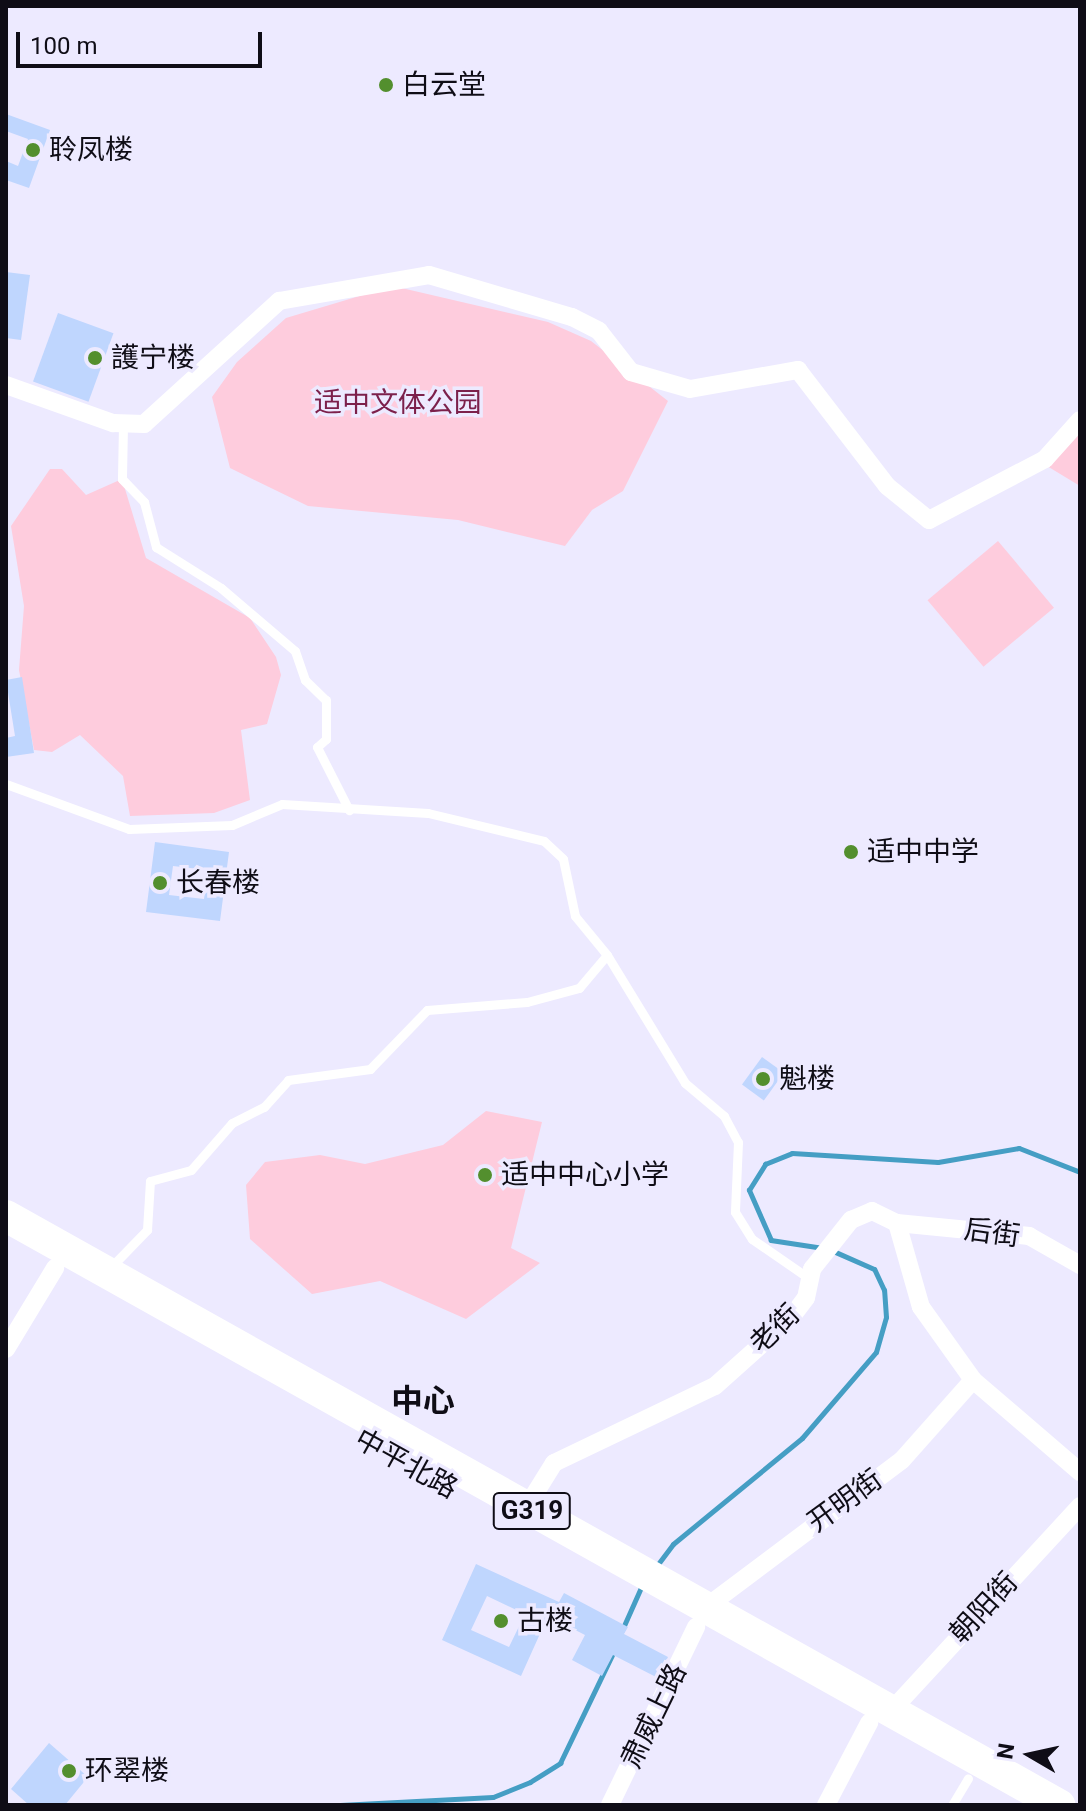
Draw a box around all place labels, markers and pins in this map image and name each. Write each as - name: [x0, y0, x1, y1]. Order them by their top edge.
- place label: 白云堂: [402, 68, 486, 102]
- marker: 白云堂: [377, 76, 395, 94]
- place label: 聆凤楼: [49, 133, 133, 167]
- marker: 聆凤楼: [24, 141, 42, 159]
- place label: 護宁楼: [111, 341, 195, 375]
- marker: 護宁楼: [86, 349, 104, 367]
- place label: 适中中学: [867, 835, 979, 869]
- marker: 适中中学: [842, 843, 860, 861]
- place label: 长春楼: [176, 866, 260, 900]
- marker: 长春楼: [151, 874, 169, 892]
- place label: 魁楼: [779, 1062, 835, 1096]
- marker: 魁楼: [754, 1070, 772, 1088]
- place label: 适中中心小学: [501, 1158, 669, 1192]
- marker: 适中中心小学: [476, 1166, 494, 1184]
- place label: 古楼: [517, 1604, 573, 1638]
- marker: 古楼: [492, 1612, 510, 1630]
- place label: 环翠楼: [85, 1754, 169, 1788]
- marker: 环翠楼: [60, 1762, 78, 1780]

